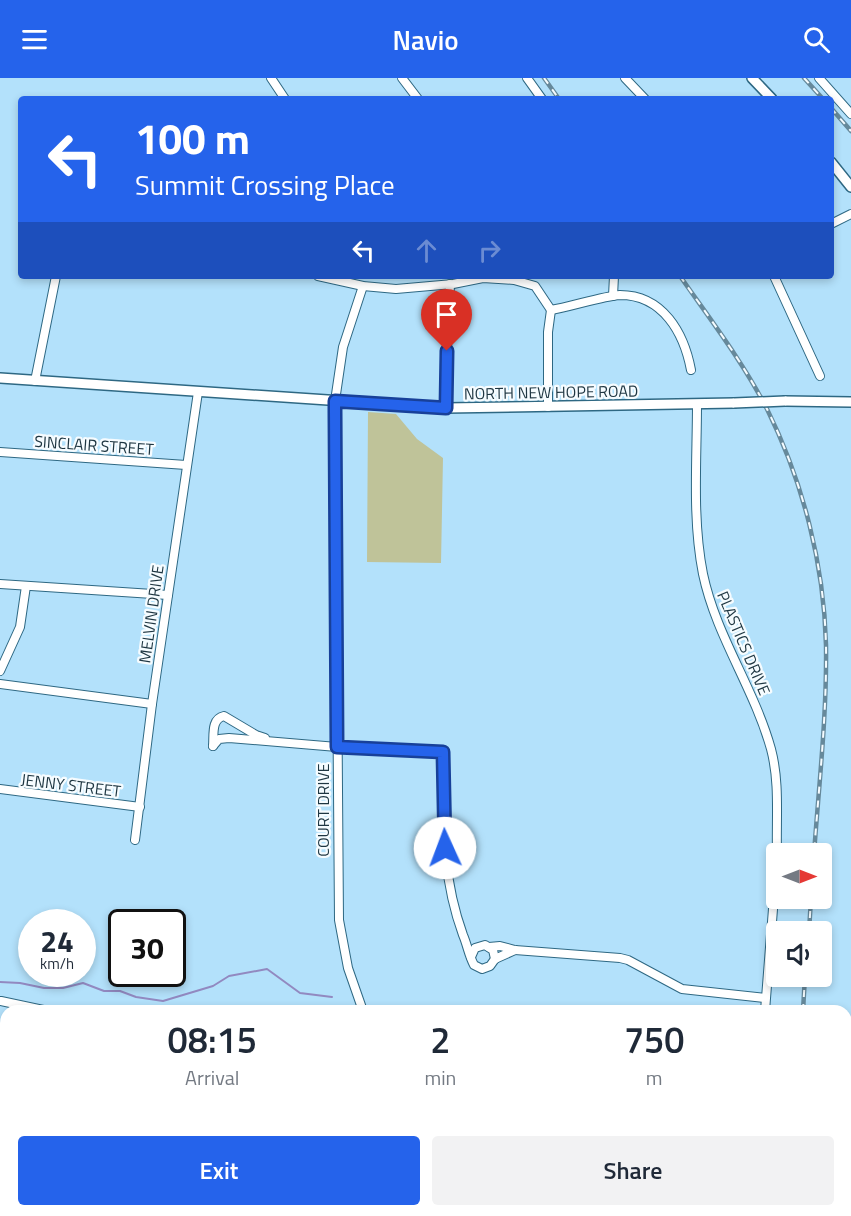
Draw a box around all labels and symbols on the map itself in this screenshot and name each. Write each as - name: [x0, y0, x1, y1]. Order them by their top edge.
- pin: [421, 289, 472, 351]
- street label: NORTH NEW HOPE ROAD: [464, 378, 638, 406]
- street label: SINCLAIR STREET: [33, 429, 155, 461]
- street label: MELVIN DRIVE: [132, 563, 170, 665]
- street label: PLASTICS DRIVE: [711, 587, 777, 699]
- street label: COURT DRIVE: [311, 763, 335, 857]
- street label: JENNY STREET: [20, 767, 123, 803]
- position arrow: [413, 816, 477, 880]
- north arrow: [766, 843, 832, 909]
- speed limit sign: 30: [108, 909, 186, 987]

